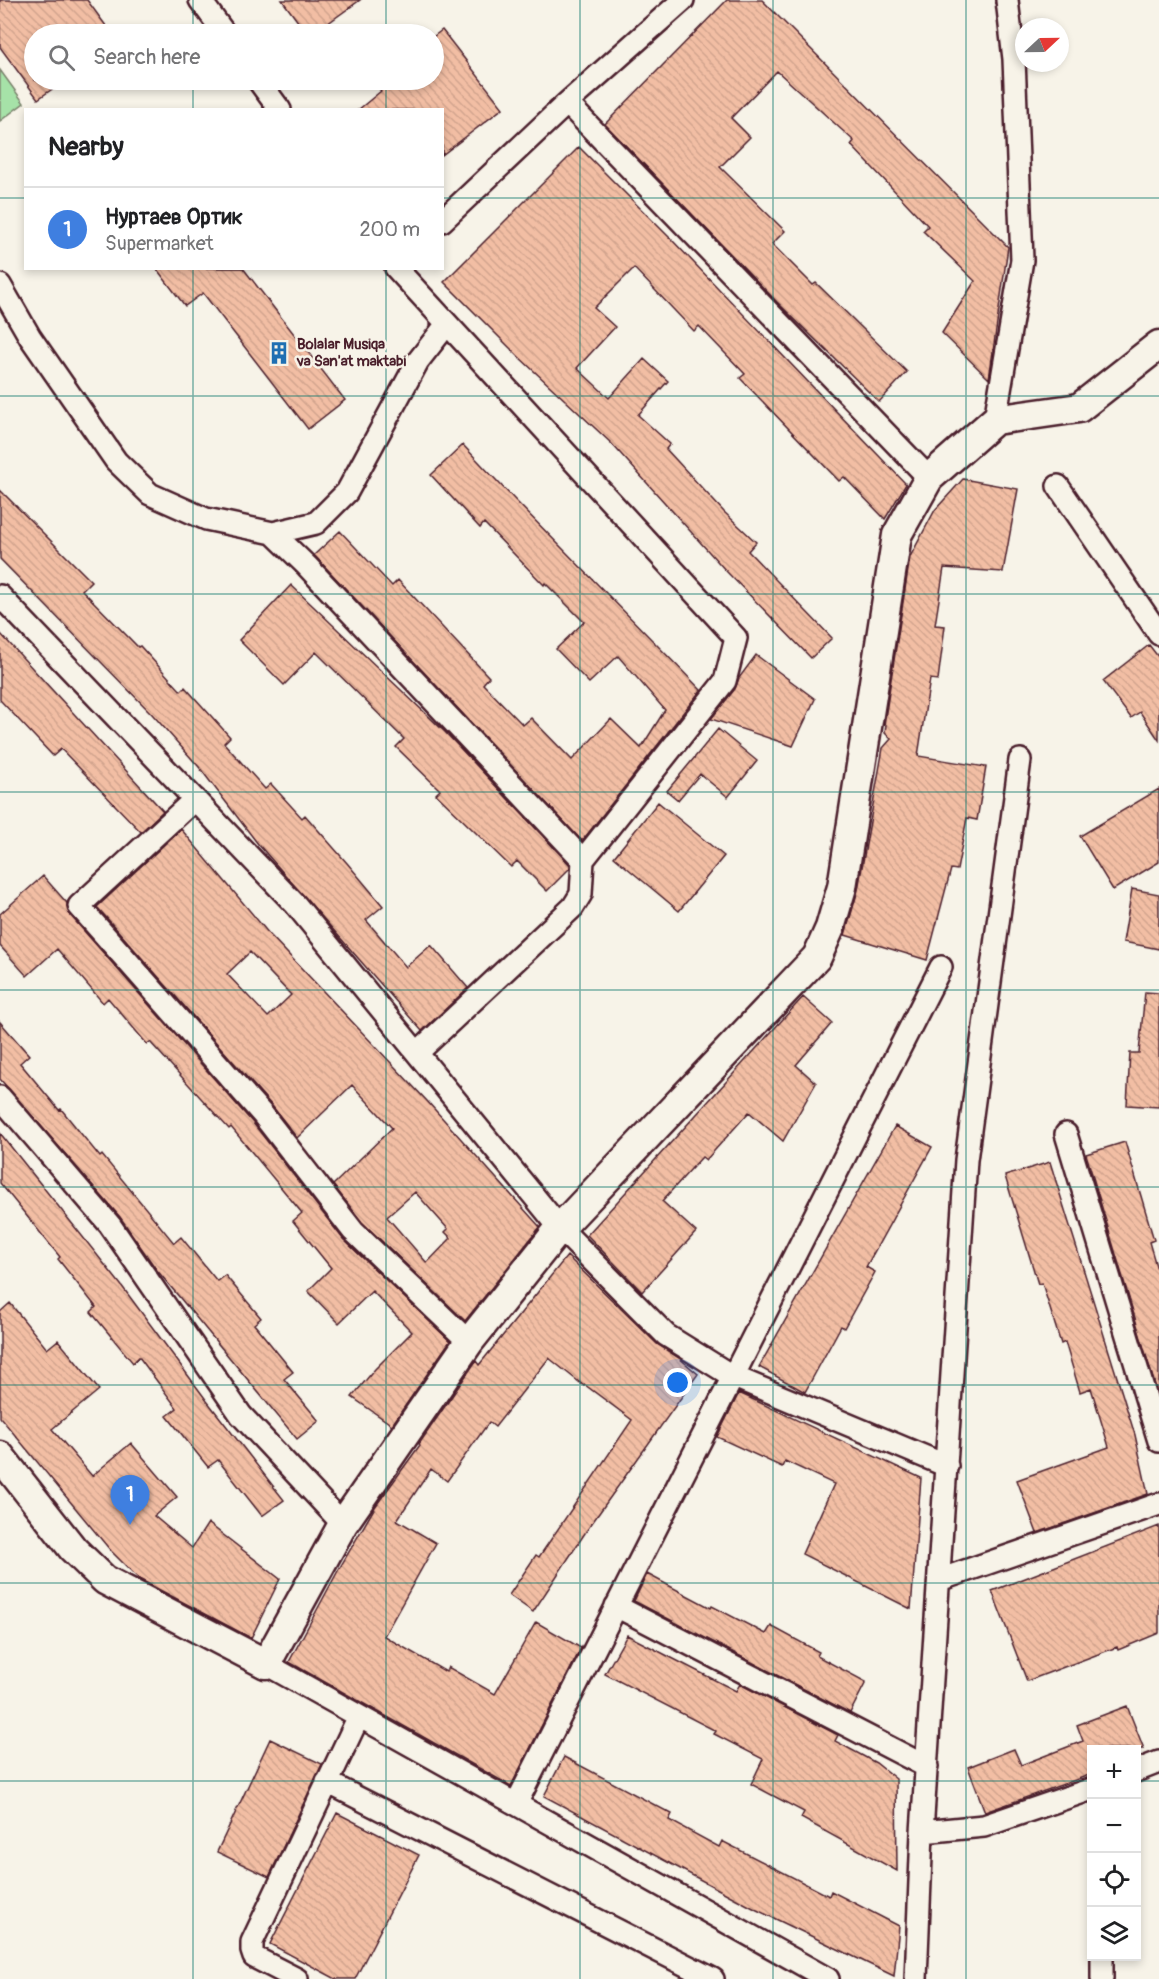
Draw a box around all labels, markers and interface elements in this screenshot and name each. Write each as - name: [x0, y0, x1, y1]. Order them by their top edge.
- north arrow: [1015, 18, 1069, 72]
- search box: [24, 24, 444, 90]
- icon: search: [45, 41, 78, 74]
- text: Search here: [93, 43, 200, 71]
- text: Nearby: [48, 131, 124, 163]
- text: Нуртаев Ортик: [105, 203, 243, 231]
- text: 1: [64, 217, 71, 242]
- text: 200 m: [359, 217, 420, 242]
- text: Supermarket: [105, 231, 214, 256]
- place label: Bolalar Musiqa va San'at maktabi: [296, 335, 406, 371]
- building icon: Bolalar Musiqa va San'at maktabi: [266, 340, 292, 366]
- your location: [663, 1368, 692, 1397]
- pin: 1: [110, 1476, 150, 1525]
- map controls: [1087, 1745, 1141, 1961]
- button: +: [1087, 1745, 1141, 1799]
- button: −: [1087, 1799, 1141, 1853]
- button: locate: [1087, 1853, 1141, 1907]
- button: layers: [1087, 1907, 1141, 1961]

